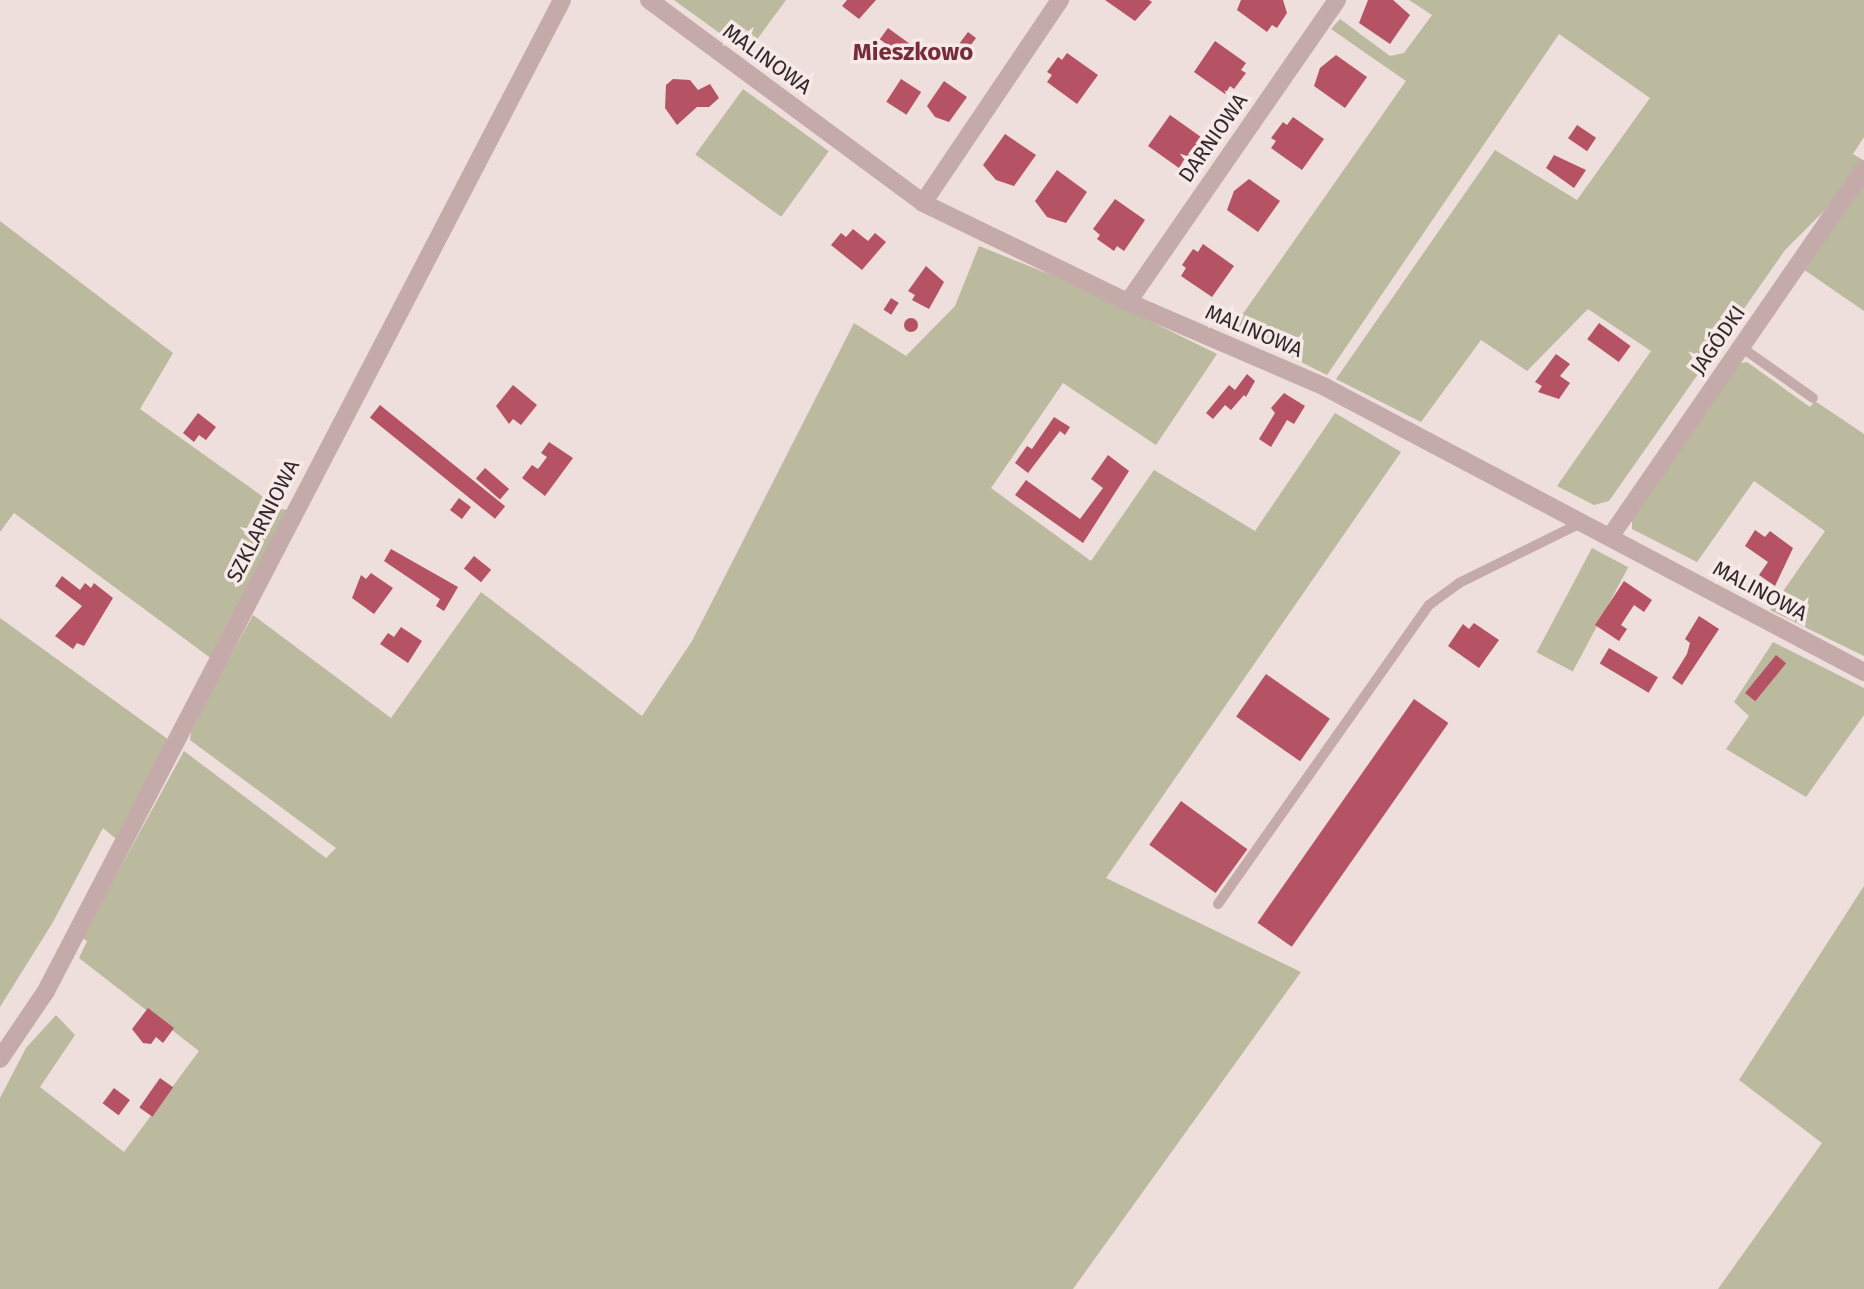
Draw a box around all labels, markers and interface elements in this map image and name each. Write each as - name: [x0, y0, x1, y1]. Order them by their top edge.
- street label: MALINOWA: [718, 18, 816, 100]
- district label: Mieszkowo: [853, 39, 973, 67]
- street label: DARNIOWA: [1173, 89, 1253, 187]
- street label: MALINOWA: [1202, 299, 1306, 363]
- street label: JAGÓDKI: [1685, 301, 1751, 379]
- street label: SZKLARNIOWA: [221, 456, 305, 586]
- street label: MALINOWA: [1708, 556, 1812, 626]

